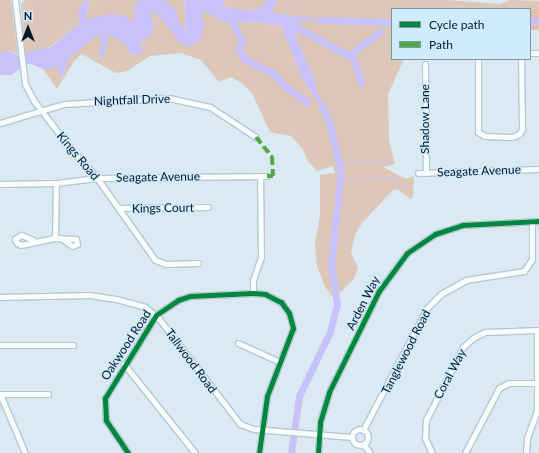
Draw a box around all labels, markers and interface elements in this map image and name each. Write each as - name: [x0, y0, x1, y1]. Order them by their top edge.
- north arrow: [8, 8, 48, 48]
- legend: [391, 8, 531, 60]
- text: N: [24, 9, 32, 22]
- text: Cycle path: [429, 17, 484, 32]
- text: Path: [429, 37, 453, 52]
- street label: Shadow Lane: [418, 84, 432, 154]
- street label: Nightfall Drive: [94, 91, 170, 109]
- street label: Kings Road: [54, 129, 102, 183]
- street label: Seagate Avenue: [437, 162, 521, 180]
- street label: Seagate Avenue: [116, 169, 200, 185]
- street label: Kings Court: [132, 200, 194, 216]
- street label: Arden Way: [343, 274, 383, 332]
- street label: Oakwood Road: [98, 307, 154, 383]
- street label: Tanglewood Road: [378, 307, 434, 397]
- street label: Tallwood Road: [162, 326, 220, 396]
- street label: Coral Way: [431, 347, 469, 401]

